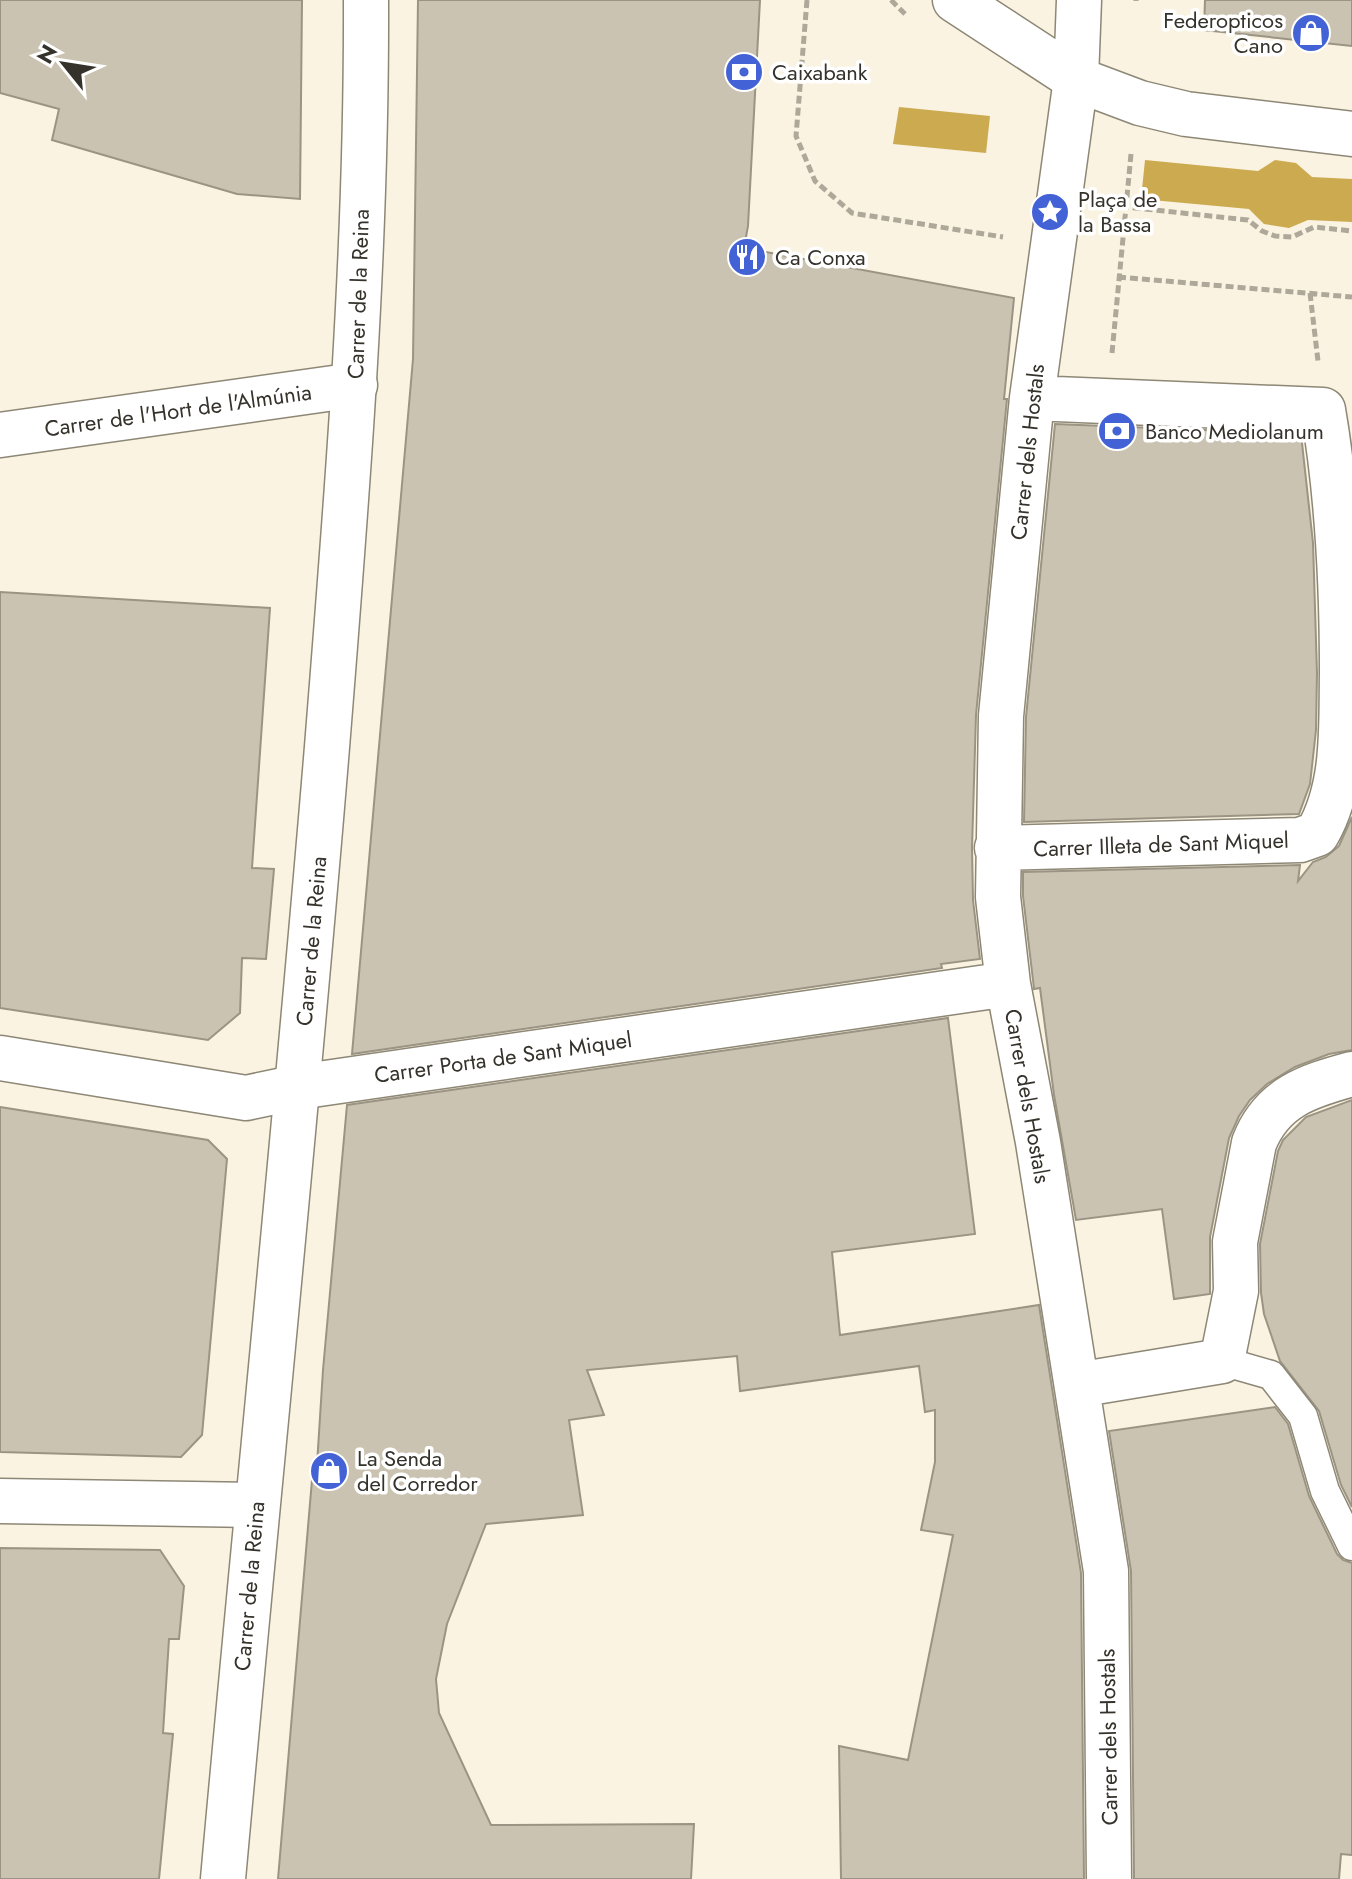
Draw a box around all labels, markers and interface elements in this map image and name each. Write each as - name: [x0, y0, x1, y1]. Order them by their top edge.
- place label: Federopticos Cano: [1163, 4, 1283, 61]
- shop icon: Federopticos Cano: [1290, 12, 1332, 54]
- north arrow: [24, 24, 104, 104]
- text: N: [28, 38, 65, 70]
- bank icon: Caixabank: [723, 51, 765, 93]
- place label: Caixabank: [772, 56, 868, 88]
- place label: Plaça de la Bassa: [1078, 183, 1157, 240]
- place icon: Plaça de la Bassa: [1029, 191, 1071, 233]
- street label: Carrer de la Reina: [339, 208, 377, 380]
- restaurant icon: Ca Conxa: [726, 236, 768, 278]
- place label: Ca Conxa: [775, 241, 866, 273]
- street label: Carrer dels Hostals: [1002, 362, 1052, 542]
- street label: Carrer de l'Hort de l'Almúnia: [42, 375, 314, 445]
- bank icon: Banco Mediolanum: [1096, 410, 1138, 452]
- place label: Banco Mediolanum: [1145, 415, 1324, 447]
- street label: Carrer Illeta de Sant Miquel: [1033, 824, 1289, 864]
- street label: Carrer de la Reina: [288, 855, 334, 1027]
- street label: Carrer dels Hostals: [997, 1006, 1059, 1186]
- street label: Carrer Porta de Sant Miquel: [372, 1023, 634, 1091]
- place label: La Senda del Corredor: [357, 1442, 478, 1499]
- shop icon: La Senda del Corredor: [308, 1450, 350, 1492]
- street label: Carrer de la Reina: [226, 1500, 272, 1672]
- street label: Carrer dels Hostals: [1090, 1648, 1126, 1826]

